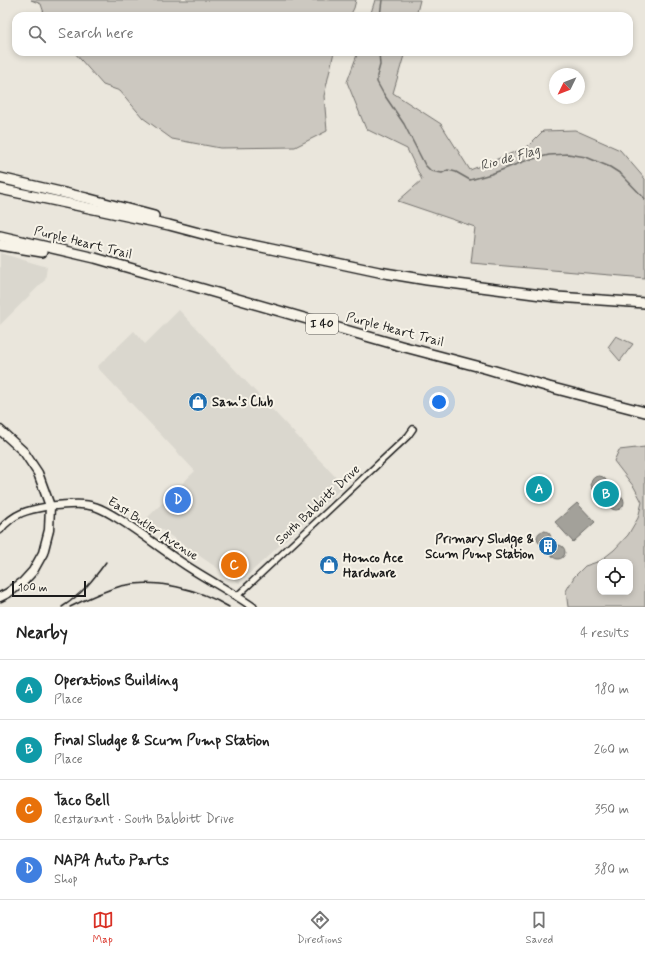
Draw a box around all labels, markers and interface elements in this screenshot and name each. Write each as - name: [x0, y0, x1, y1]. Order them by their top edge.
- search box: [12, 12, 633, 56]
- icon: search: [26, 23, 48, 45]
- text: Search here: [58, 24, 134, 44]
- north arrow: [549, 68, 585, 104]
- water label: Rio de Flag: [478, 141, 543, 176]
- street label: Purple Heart Trail: [32, 223, 134, 263]
- street label: Purple Heart Trail: [344, 309, 446, 351]
- road number: I 40: [306, 314, 338, 334]
- shop icon: Sam's Club: [187, 391, 209, 413]
- your location: [429, 392, 449, 412]
- place label: Sam's Club: [212, 394, 274, 411]
- street label: South Babbitt Drive: [272, 461, 364, 549]
- pin: A: [526, 474, 552, 504]
- pin: B: [593, 479, 619, 509]
- pin: D: [165, 485, 191, 515]
- street label: East Butler Avenue: [104, 493, 202, 565]
- place label: Primary Sludge & Scum Pump Station: [425, 531, 535, 563]
- building icon: Primary Sludge & Scum Pump Station: [537, 535, 559, 557]
- pin: C: [221, 550, 247, 580]
- place label: Homco Ace Hardware: [343, 550, 404, 582]
- shop icon: Homco Ace Hardware: [318, 554, 340, 576]
- map controls: [597, 559, 633, 595]
- button: locate: [597, 559, 633, 595]
- scale bar: [12, 579, 86, 598]
- text: 100 m: [18, 581, 48, 595]
- text: Nearby: [16, 622, 68, 644]
- text: 4 results: [580, 625, 629, 642]
- text: Operations Building: [54, 671, 178, 691]
- text: A: [25, 681, 33, 698]
- text: 180 m: [594, 681, 629, 698]
- text: Place: [54, 691, 83, 708]
- text: Final Sludge & Scum Pump Station: [54, 731, 270, 751]
- text: B: [25, 741, 33, 758]
- text: 260 m: [594, 741, 629, 758]
- text: Place: [54, 751, 83, 768]
- text: Taco Bell: [54, 791, 110, 811]
- text: C: [24, 801, 34, 818]
- text: 350 m: [595, 801, 629, 818]
- text: Restaurant · South Babbitt Drive: [54, 811, 234, 828]
- text: NAPA Auto Parts: [54, 851, 169, 871]
- text: D: [25, 861, 33, 878]
- text: 380 m: [594, 861, 629, 878]
- text: Shop: [54, 871, 78, 888]
- tab: Map: [92, 909, 114, 947]
- tab: Directions: [297, 909, 342, 947]
- tab: Saved: [526, 909, 553, 947]

